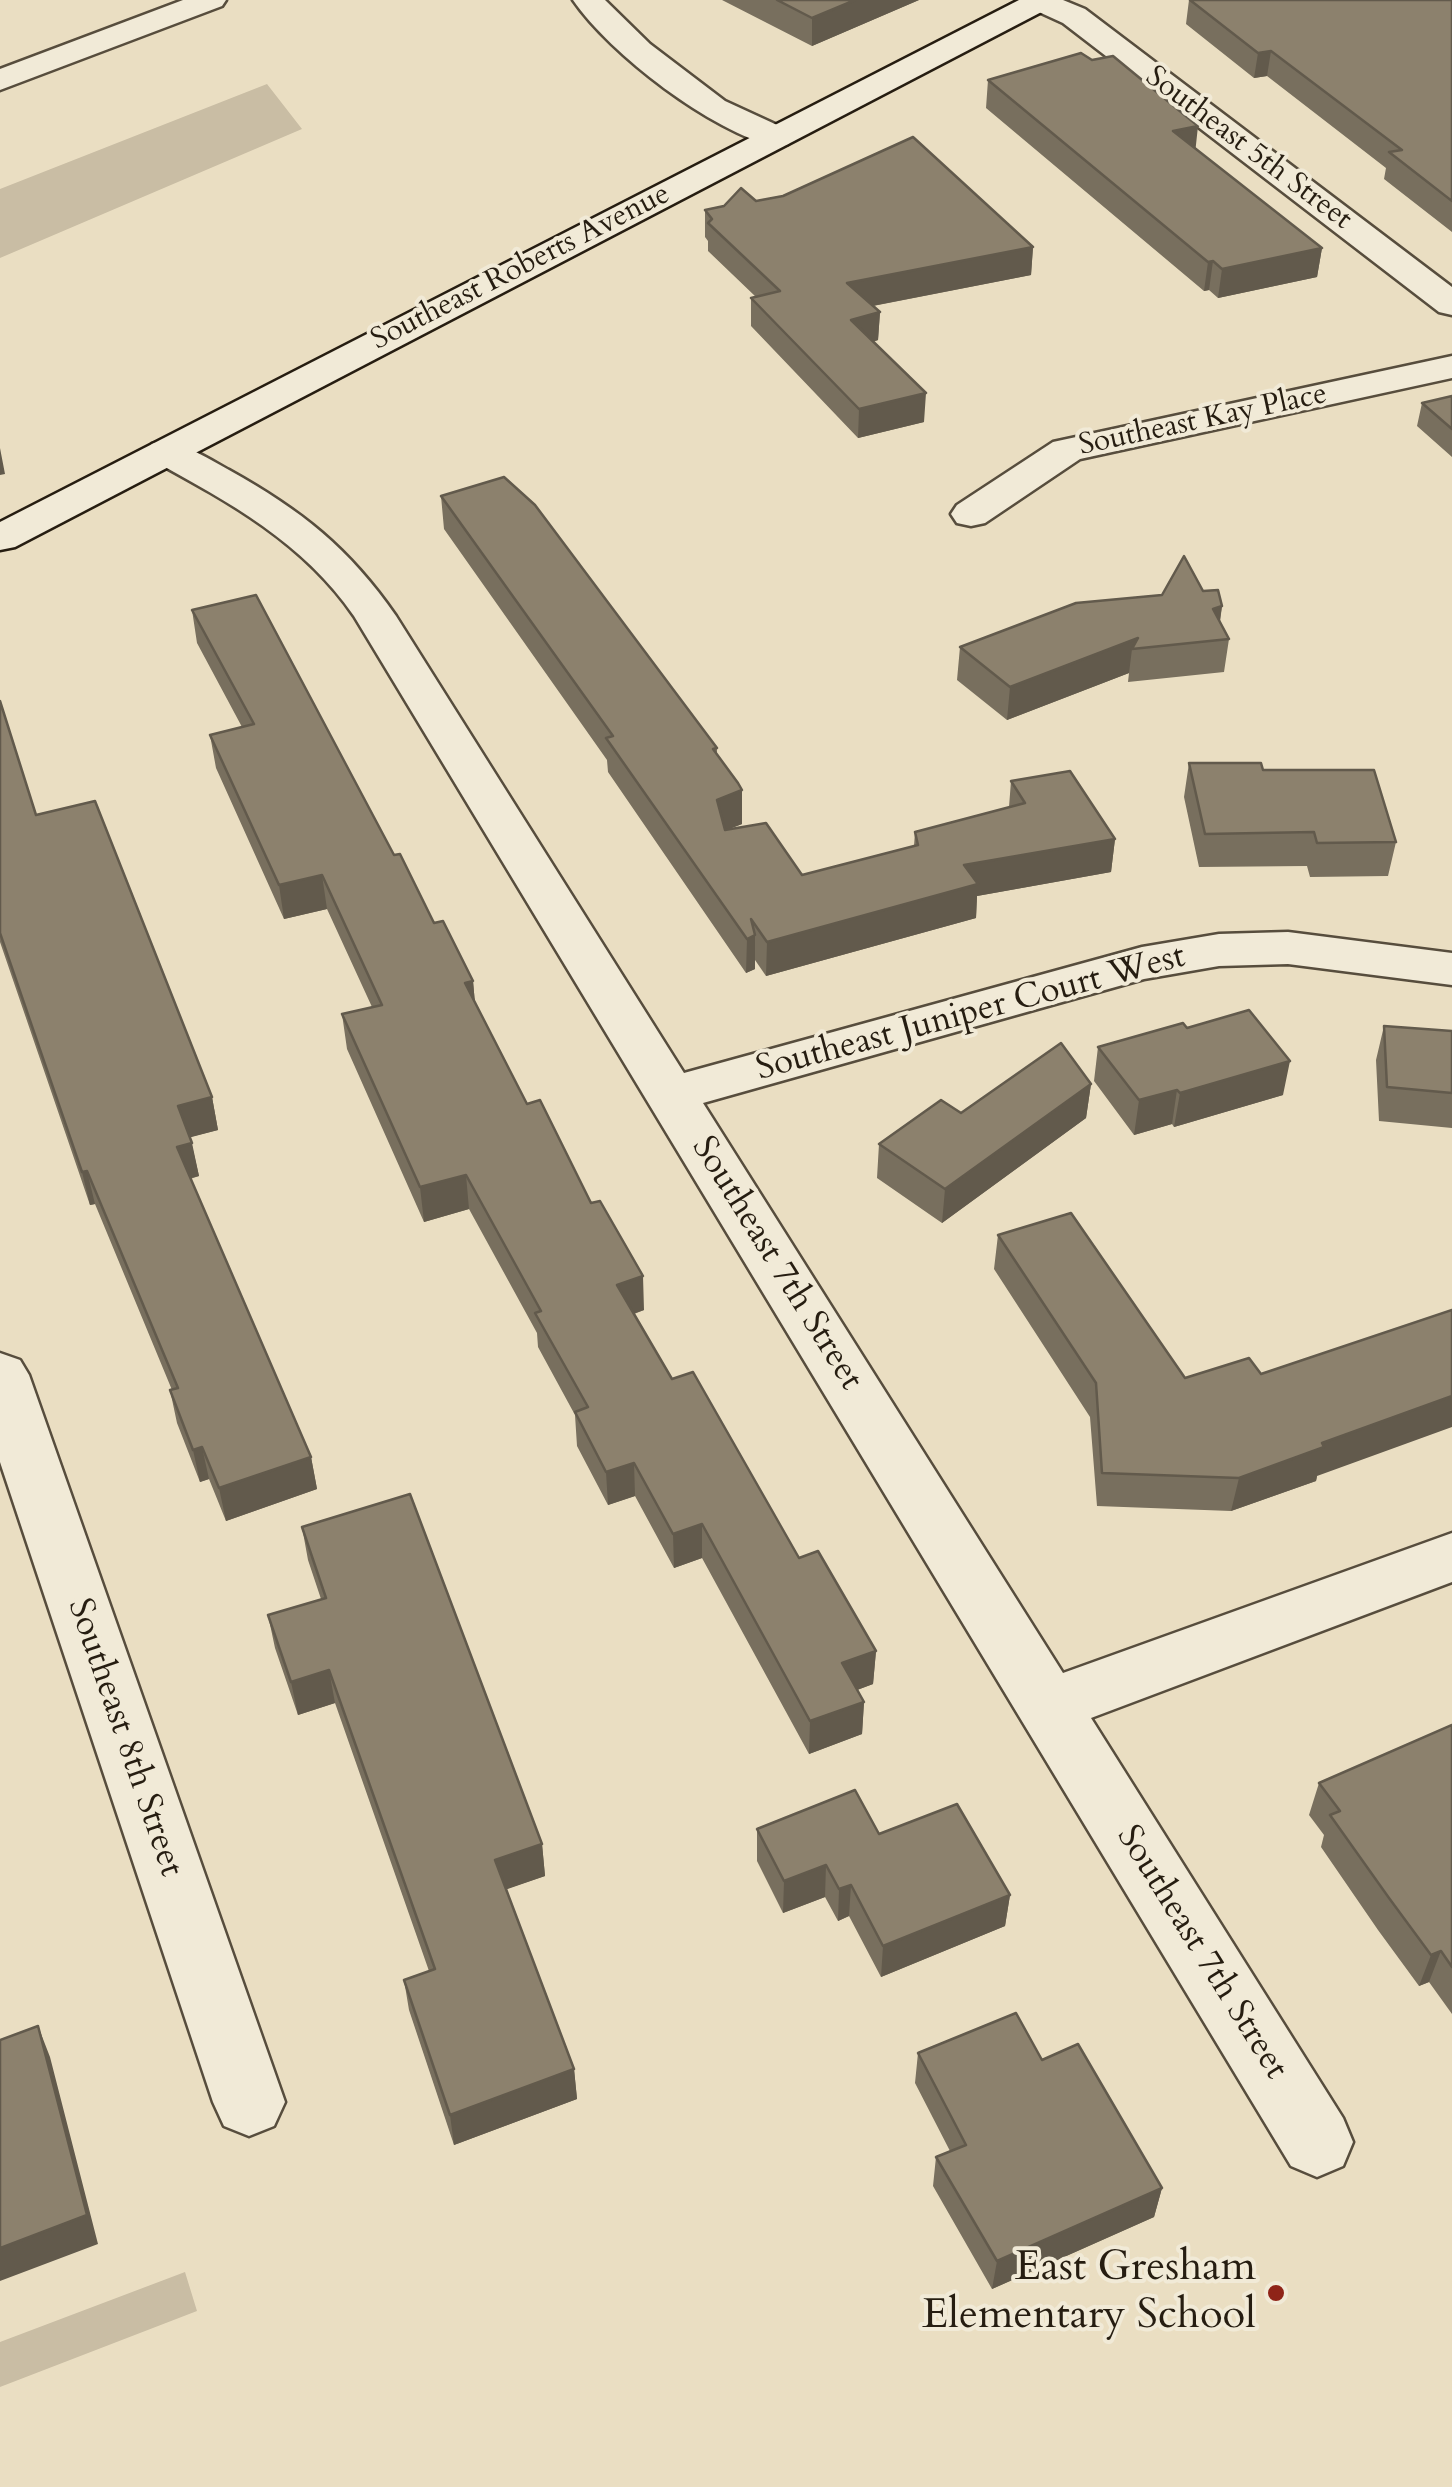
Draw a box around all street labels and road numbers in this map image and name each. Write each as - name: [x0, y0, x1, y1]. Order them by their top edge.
- street label: Southeast 5th Street: [1138, 60, 1358, 238]
- street label: Southeast Roberts Avenue: [366, 177, 676, 359]
- street label: Southeast Kay Place: [1076, 377, 1330, 465]
- street label: Southeast Juniper Court West: [752, 937, 1190, 1091]
- street label: Southeast 7th Street: [681, 1130, 871, 1398]
- street label: Southeast 8th Street: [57, 1594, 191, 1882]
- street label: Southeast 7th Street: [1106, 1819, 1296, 2087]

